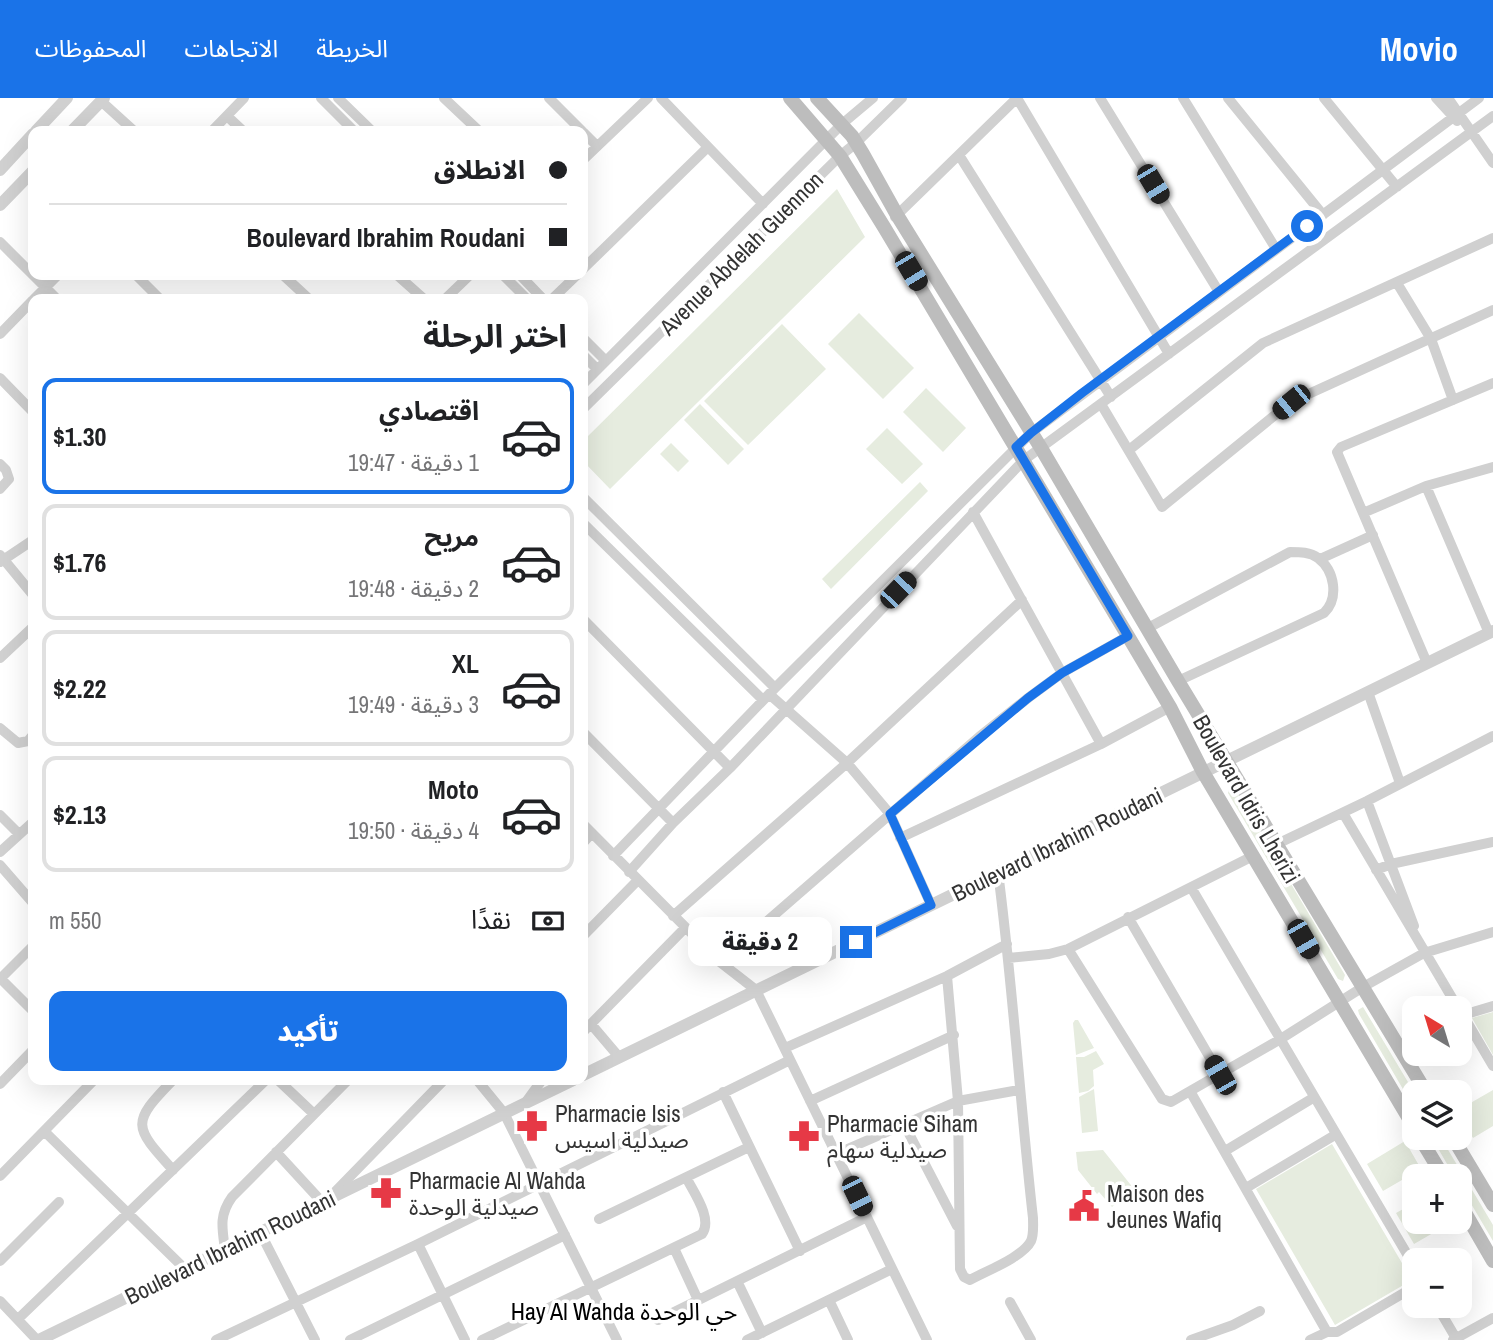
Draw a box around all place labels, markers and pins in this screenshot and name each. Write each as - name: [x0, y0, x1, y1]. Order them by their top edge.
- place label: Pharmacie Isis صيدلية اسيس: [555, 1098, 689, 1155]
- place label: Pharmacie Siham صيدلية سهام: [827, 1108, 978, 1168]
- pharmacy icon: Pharmacie Isis صيدلية اسيس: [515, 1109, 549, 1143]
- pharmacy icon: Pharmacie Siham صيدلية سهام: [787, 1119, 821, 1153]
- place label: Pharmacie Al Wahda صيدلية الوحدة: [409, 1165, 586, 1222]
- pharmacy icon: Pharmacie Al Wahda صيدلية الوحدة: [369, 1176, 403, 1210]
- place label: Maison des Jeunes Wafiq: [1107, 1178, 1222, 1235]
- public building icon: Maison des Jeunes Wafiq: [1067, 1189, 1101, 1223]

